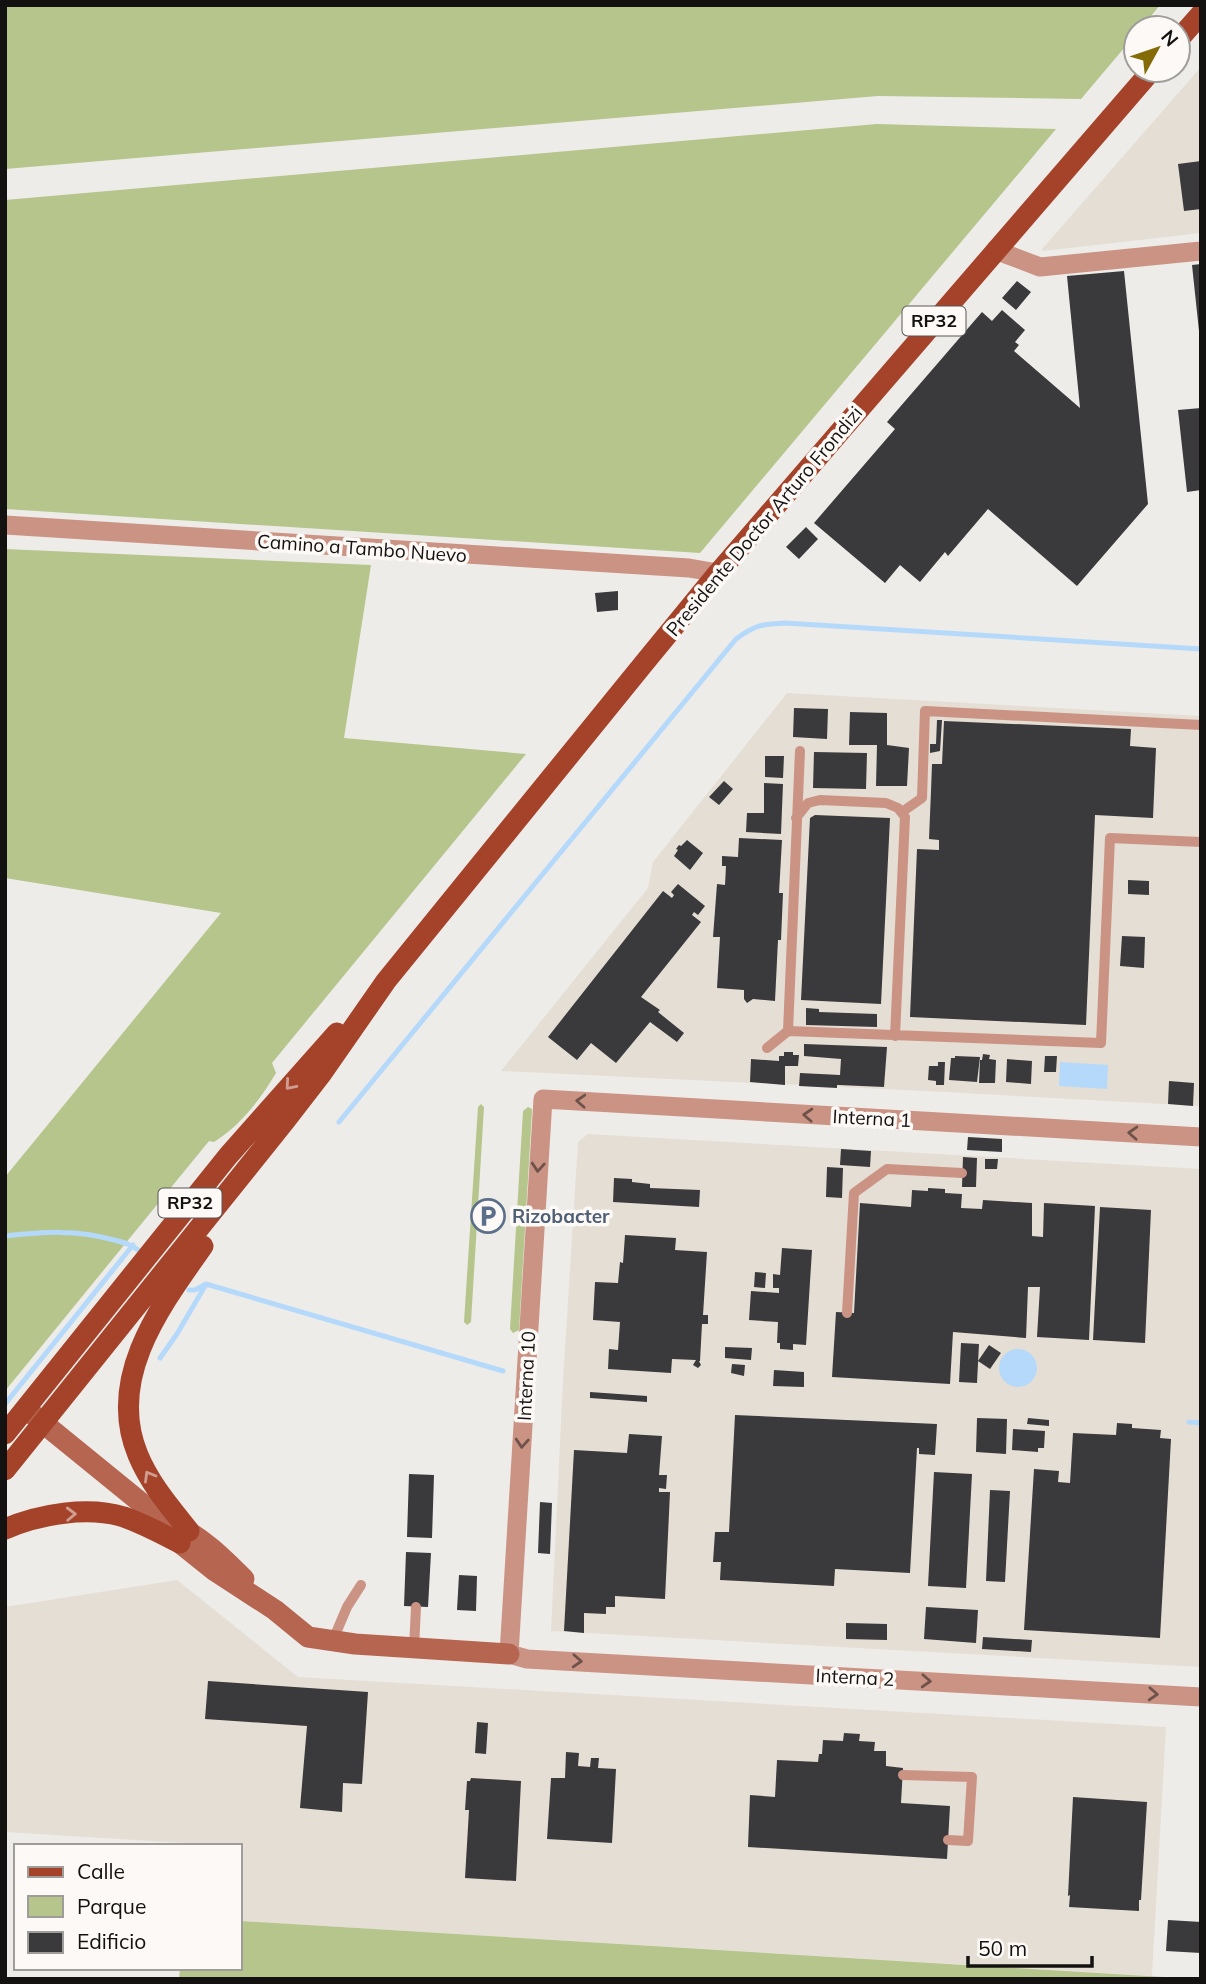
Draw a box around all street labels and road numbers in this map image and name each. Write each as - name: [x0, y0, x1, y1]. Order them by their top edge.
- road number: RP32: [902, 306, 965, 335]
- street label: Presidente Doctor Arturo Frondizi: [661, 401, 867, 641]
- street label: Camino a Tambo Nuevo: [256, 529, 468, 567]
- street label: Interna 1: [832, 1104, 912, 1132]
- road number: RP32: [158, 1188, 222, 1218]
- street label: Interna 10: [512, 1330, 540, 1422]
- street label: Interna 2: [815, 1663, 895, 1691]

